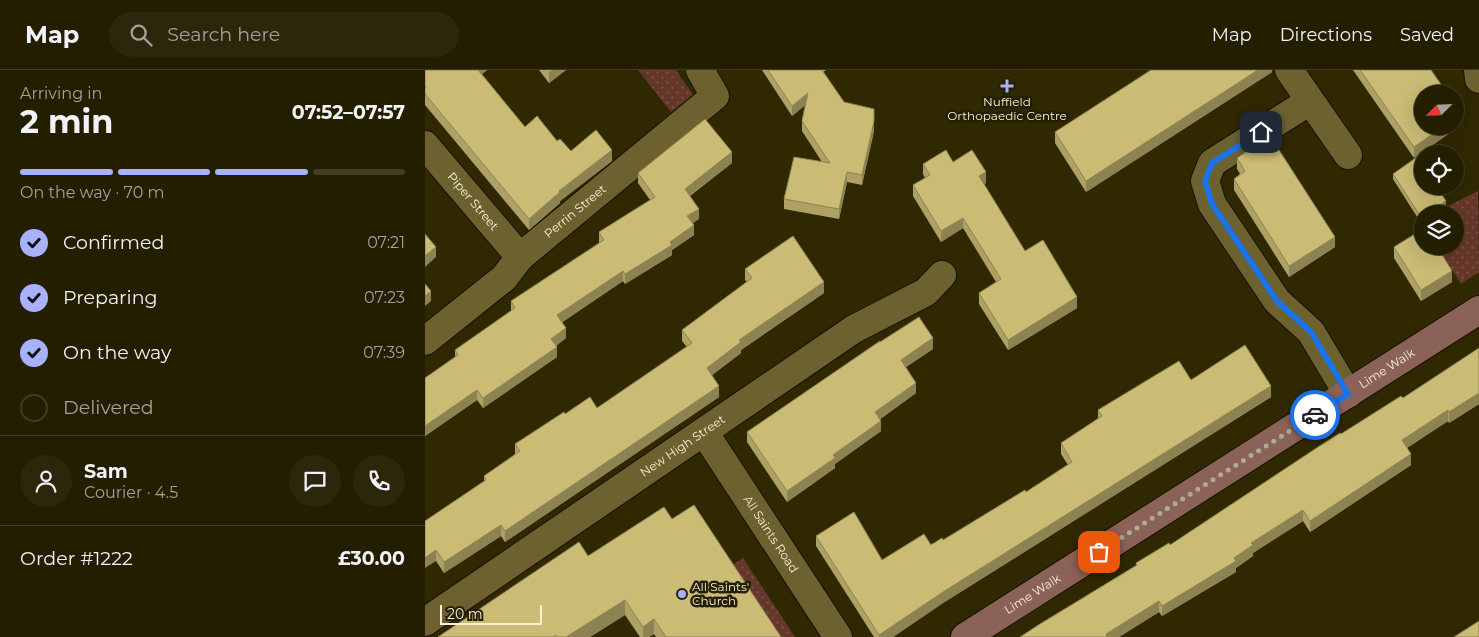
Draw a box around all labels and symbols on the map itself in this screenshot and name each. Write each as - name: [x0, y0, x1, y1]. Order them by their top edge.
- marker: Nuffield Orthopaedic Centre: [1000, 79, 1014, 93]
- north arrow: [1414, 85, 1464, 135]
- place label: Nuffield Orthopaedic Centre: [947, 94, 1067, 123]
- pin: [1240, 111, 1282, 153]
- street label: Piper Street: [444, 169, 502, 233]
- street label: Perrin Street: [541, 181, 609, 241]
- street label: Lime Walk: [1356, 344, 1418, 392]
- courier: [1290, 390, 1340, 440]
- street label: New High Street: [637, 411, 728, 480]
- street label: All Saints Road: [740, 492, 802, 575]
- pin: [1078, 531, 1120, 573]
- street label: Lime Walk: [1001, 570, 1064, 617]
- place label: All Saints' Church: [692, 579, 749, 608]
- marker: All Saints' Church: [676, 588, 688, 600]
- scale bar: [440, 602, 543, 625]

